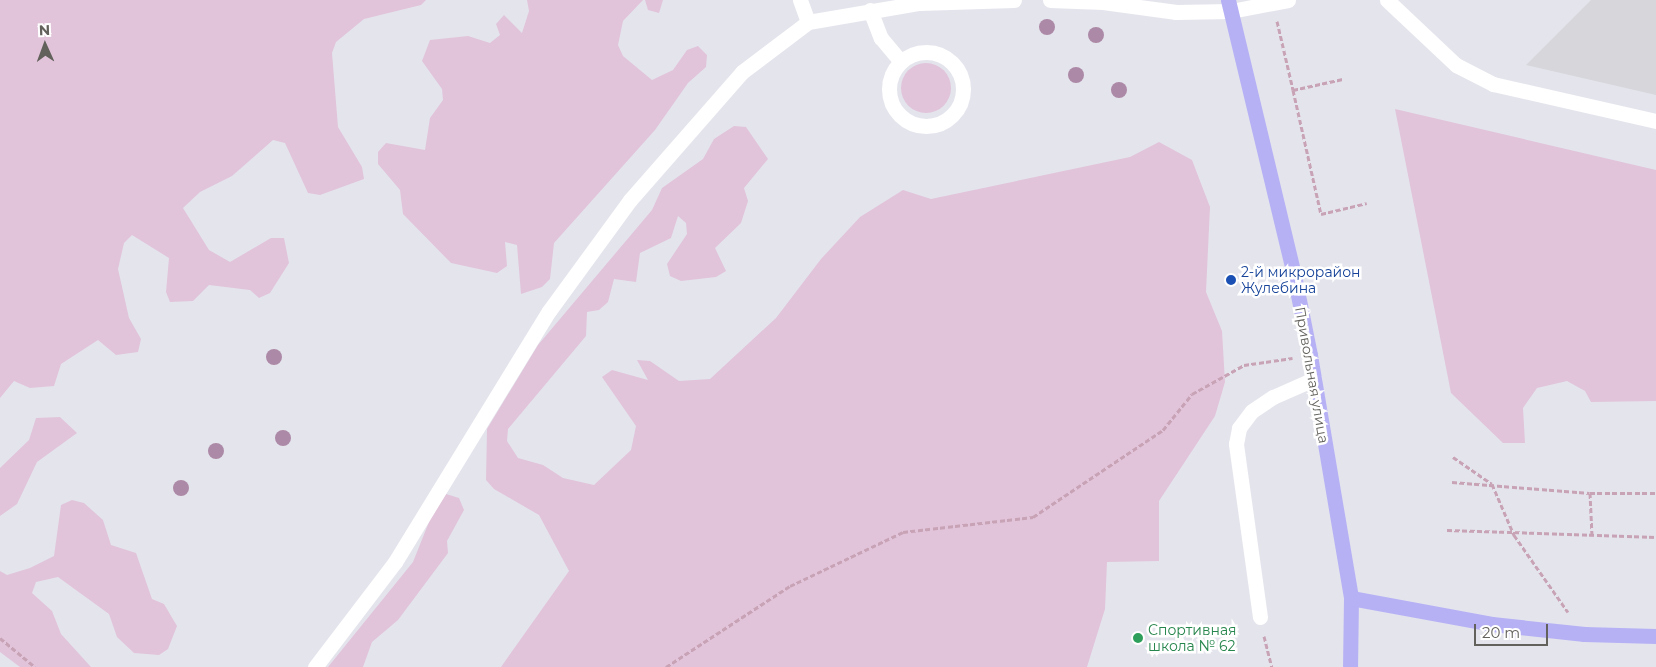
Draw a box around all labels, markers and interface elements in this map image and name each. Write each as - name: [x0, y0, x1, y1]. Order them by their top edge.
- north arrow: [20, 20, 70, 70]
- text: N: [39, 21, 50, 39]
- place label: 2-й микрорайон Жулебина: [1241, 264, 1361, 296]
- marker: 2-й микрорайон Жулебина: [1225, 274, 1237, 286]
- street label: Привольная улица: [1292, 305, 1332, 445]
- scale bar: [1476, 614, 1550, 646]
- place label: Спортивная школа № 62: [1148, 622, 1237, 654]
- text: 20 m: [1482, 623, 1520, 642]
- marker: Спортивная школа № 62: [1132, 632, 1144, 644]

